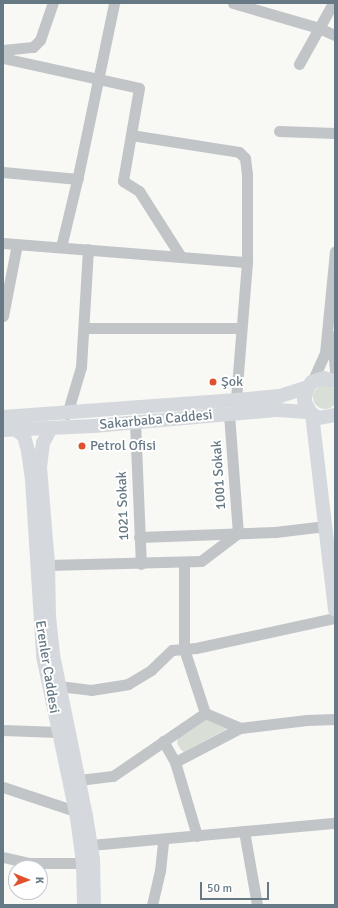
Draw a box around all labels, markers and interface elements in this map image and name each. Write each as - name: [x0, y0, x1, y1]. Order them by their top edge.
- place label: Şok: [221, 374, 243, 390]
- marker: Şok: [208, 377, 218, 387]
- street label: Sakarbaba Caddesi: [99, 407, 213, 433]
- place label: Petrol Ofisi: [90, 438, 156, 454]
- street label: 1001 Sokak: [208, 440, 230, 510]
- marker: Petrol Ofisi: [77, 441, 87, 451]
- street label: 1021 Sokak: [113, 471, 133, 541]
- street label: Erenler Caddesi: [31, 619, 63, 715]
- north arrow: [8, 860, 48, 900]
- scale bar: [202, 874, 271, 900]
- text: K: [33, 877, 46, 884]
- text: 50 m: [207, 881, 232, 896]

